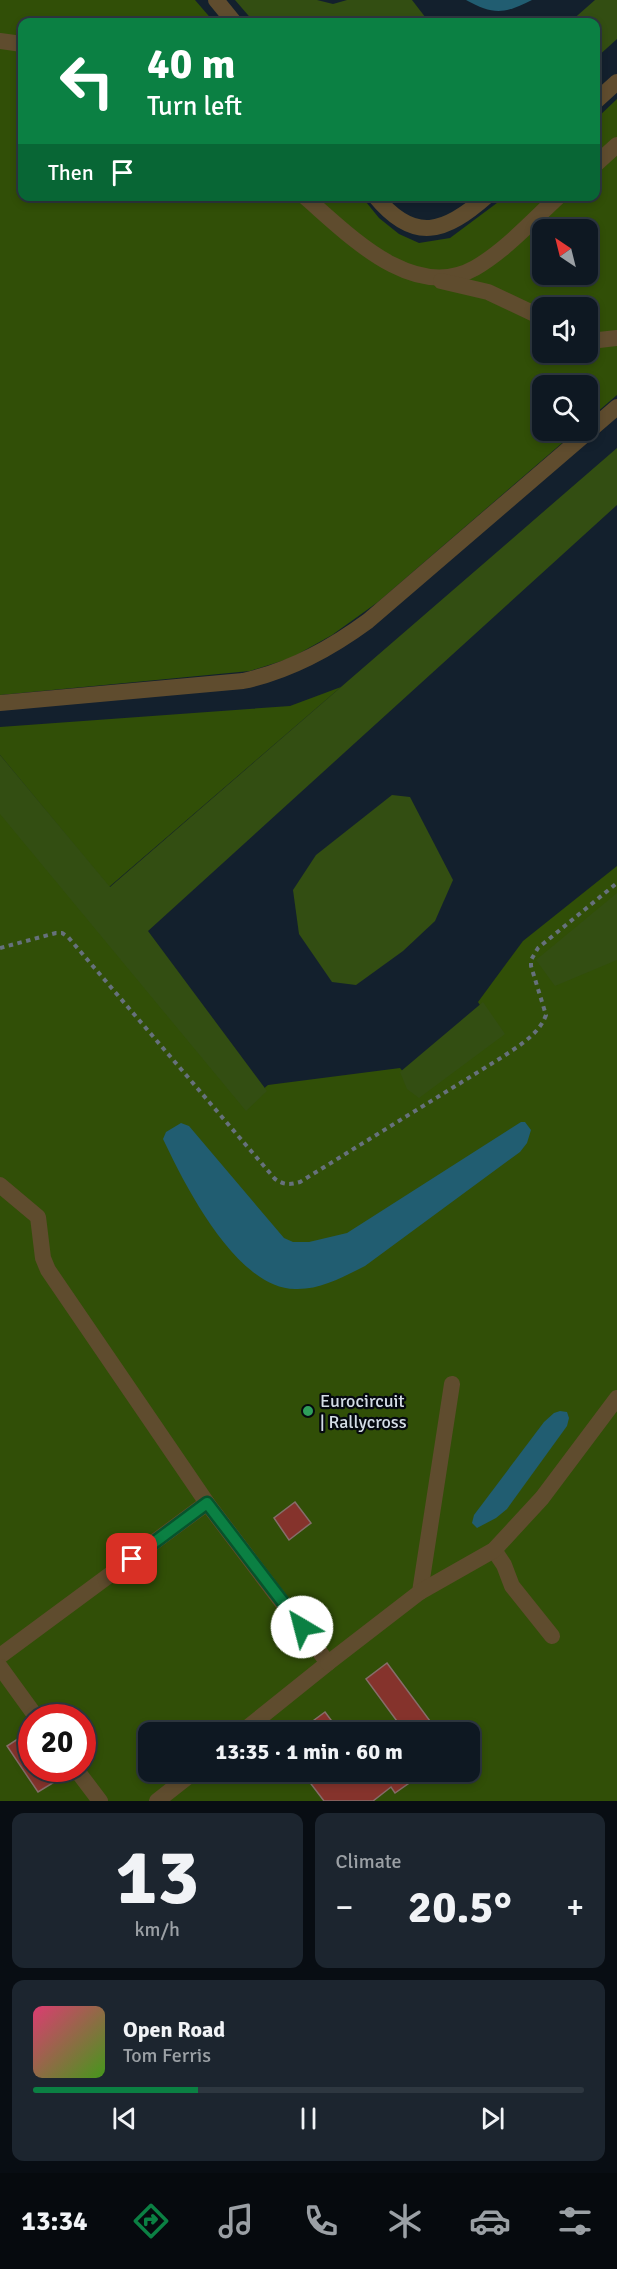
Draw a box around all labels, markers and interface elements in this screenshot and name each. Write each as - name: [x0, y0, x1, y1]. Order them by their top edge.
- text: 40 m: [147, 39, 236, 90]
- icon: left: [48, 42, 126, 120]
- text: Turn left: [147, 90, 242, 123]
- icon: arrive: [106, 156, 139, 189]
- text: Then: [48, 159, 94, 186]
- north arrow: [532, 219, 598, 285]
- map controls: [532, 219, 598, 441]
- button: sound: [532, 297, 598, 363]
- button: search: [532, 375, 598, 441]
- place label: Eurocircuit | Rallycross: [320, 1390, 407, 1433]
- marker: Eurocircuit | Rallycross: [301, 1404, 315, 1418]
- pin: [106, 1533, 157, 1584]
- icon: arrive: [115, 1542, 148, 1575]
- position arrow: [270, 1595, 334, 1659]
- speed limit sign: 20: [18, 1704, 96, 1782]
- text: 13:35 · 1 min · 60 m: [215, 1738, 403, 1765]
- text: 13: [115, 1830, 199, 1926]
- text: Climate: [336, 1849, 401, 1874]
- text: 20.5°: [408, 1880, 512, 1935]
- text: −: [336, 1887, 353, 1928]
- text: +: [566, 1887, 584, 1928]
- text: km/h: [135, 1917, 180, 1942]
- text: Open Road: [123, 2016, 225, 2043]
- text: Tom Ferris: [123, 2043, 211, 2068]
- icon: previous: [108, 2102, 141, 2135]
- icon: pause: [292, 2102, 325, 2135]
- icon: next: [476, 2102, 509, 2135]
- icon: directions: [130, 2200, 172, 2242]
- icon: music: [215, 2200, 257, 2242]
- icon: phone: [300, 2200, 342, 2242]
- icon: climate: [384, 2200, 426, 2242]
- icon: car: [469, 2200, 511, 2242]
- icon: filters: [554, 2200, 596, 2242]
- text: 13:34: [21, 2205, 88, 2238]

